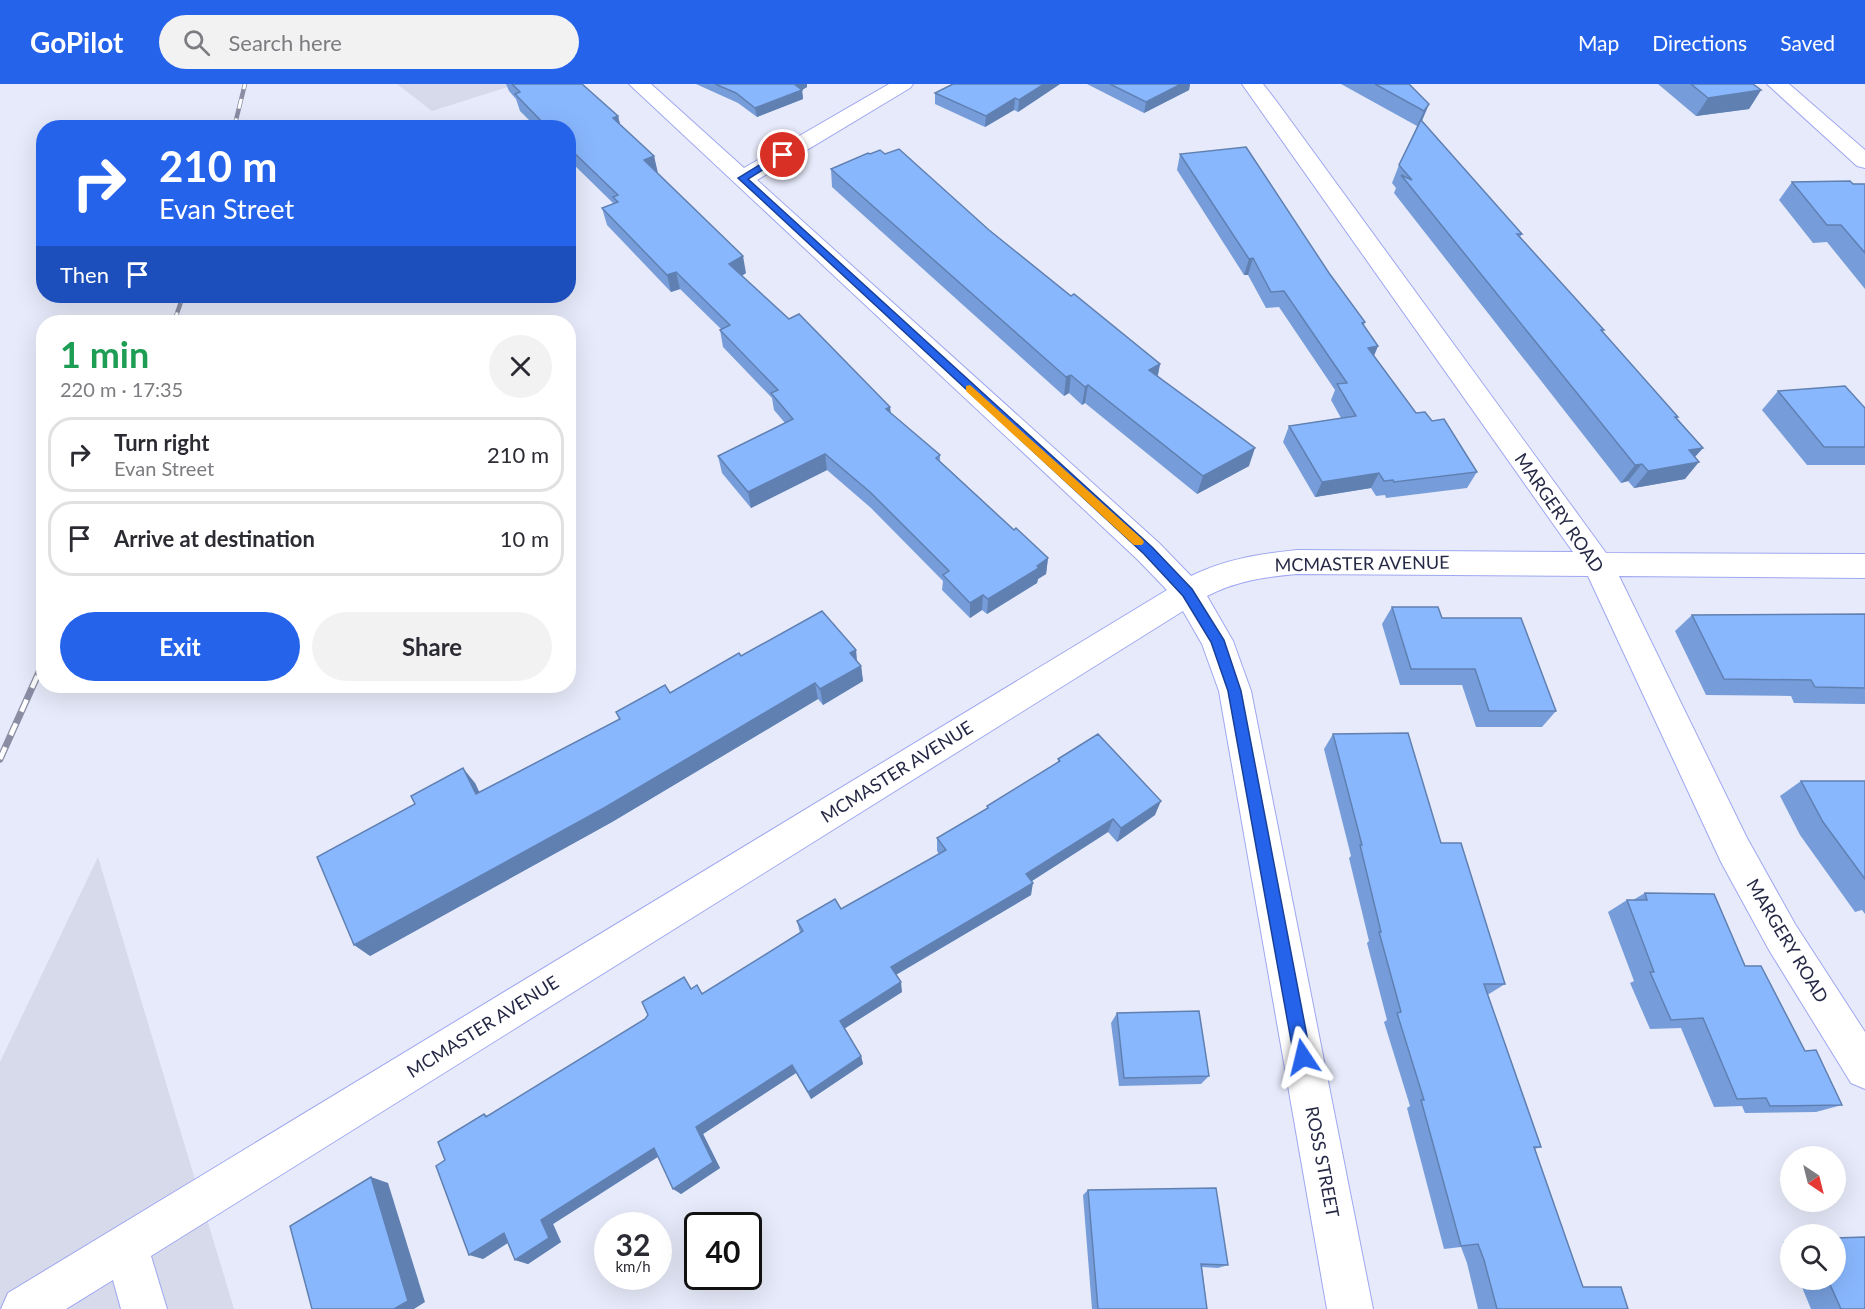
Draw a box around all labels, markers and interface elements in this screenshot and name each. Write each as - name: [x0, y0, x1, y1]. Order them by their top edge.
- search box: [159, 15, 579, 69]
- text: GoPilot: [30, 25, 123, 59]
- icon: search: [180, 26, 213, 59]
- text: Search here: [228, 29, 342, 56]
- text: Map: [1578, 30, 1619, 55]
- text: Directions: [1652, 30, 1747, 55]
- text: Saved: [1780, 30, 1835, 55]
- pin: [757, 129, 808, 180]
- icon: arrive: [766, 138, 799, 171]
- text: 210 m: [159, 141, 277, 191]
- icon: right: [60, 144, 138, 222]
- text: Evan Street: [159, 192, 294, 225]
- icon: arrive: [121, 258, 154, 291]
- text: Then: [60, 261, 109, 288]
- text: 1 min: [60, 332, 149, 376]
- button: close: [489, 335, 552, 398]
- text: 220 m · 17:35: [60, 377, 183, 401]
- text: Turn right: [114, 429, 209, 456]
- icon: right: [63, 438, 96, 471]
- text: 210 m: [487, 441, 549, 468]
- street label: MARGERY ROAD: [1510, 449, 1609, 576]
- text: Evan Street: [114, 456, 214, 480]
- icon: arrive: [63, 522, 96, 555]
- text: Arrive at destination: [114, 525, 315, 552]
- text: 10 m: [500, 525, 549, 552]
- street label: MCMASTER AVENUE: [1274, 550, 1450, 576]
- button: Exit: [60, 612, 300, 681]
- button: Share: [312, 612, 552, 681]
- street label: MCMASTER AVENUE: [816, 715, 976, 827]
- street label: MARGERY ROAD: [1742, 875, 1833, 1006]
- street label: MCMASTER AVENUE: [402, 970, 562, 1082]
- position arrow: [1271, 1025, 1335, 1089]
- street label: ROSS STREET: [1301, 1104, 1345, 1220]
- north arrow: [1780, 1146, 1846, 1212]
- map controls: [1780, 1146, 1846, 1290]
- speed limit sign: 40: [684, 1212, 762, 1290]
- button: search: [1780, 1224, 1846, 1290]
- text: 32: [616, 1226, 650, 1262]
- text: km/h: [615, 1257, 651, 1275]

